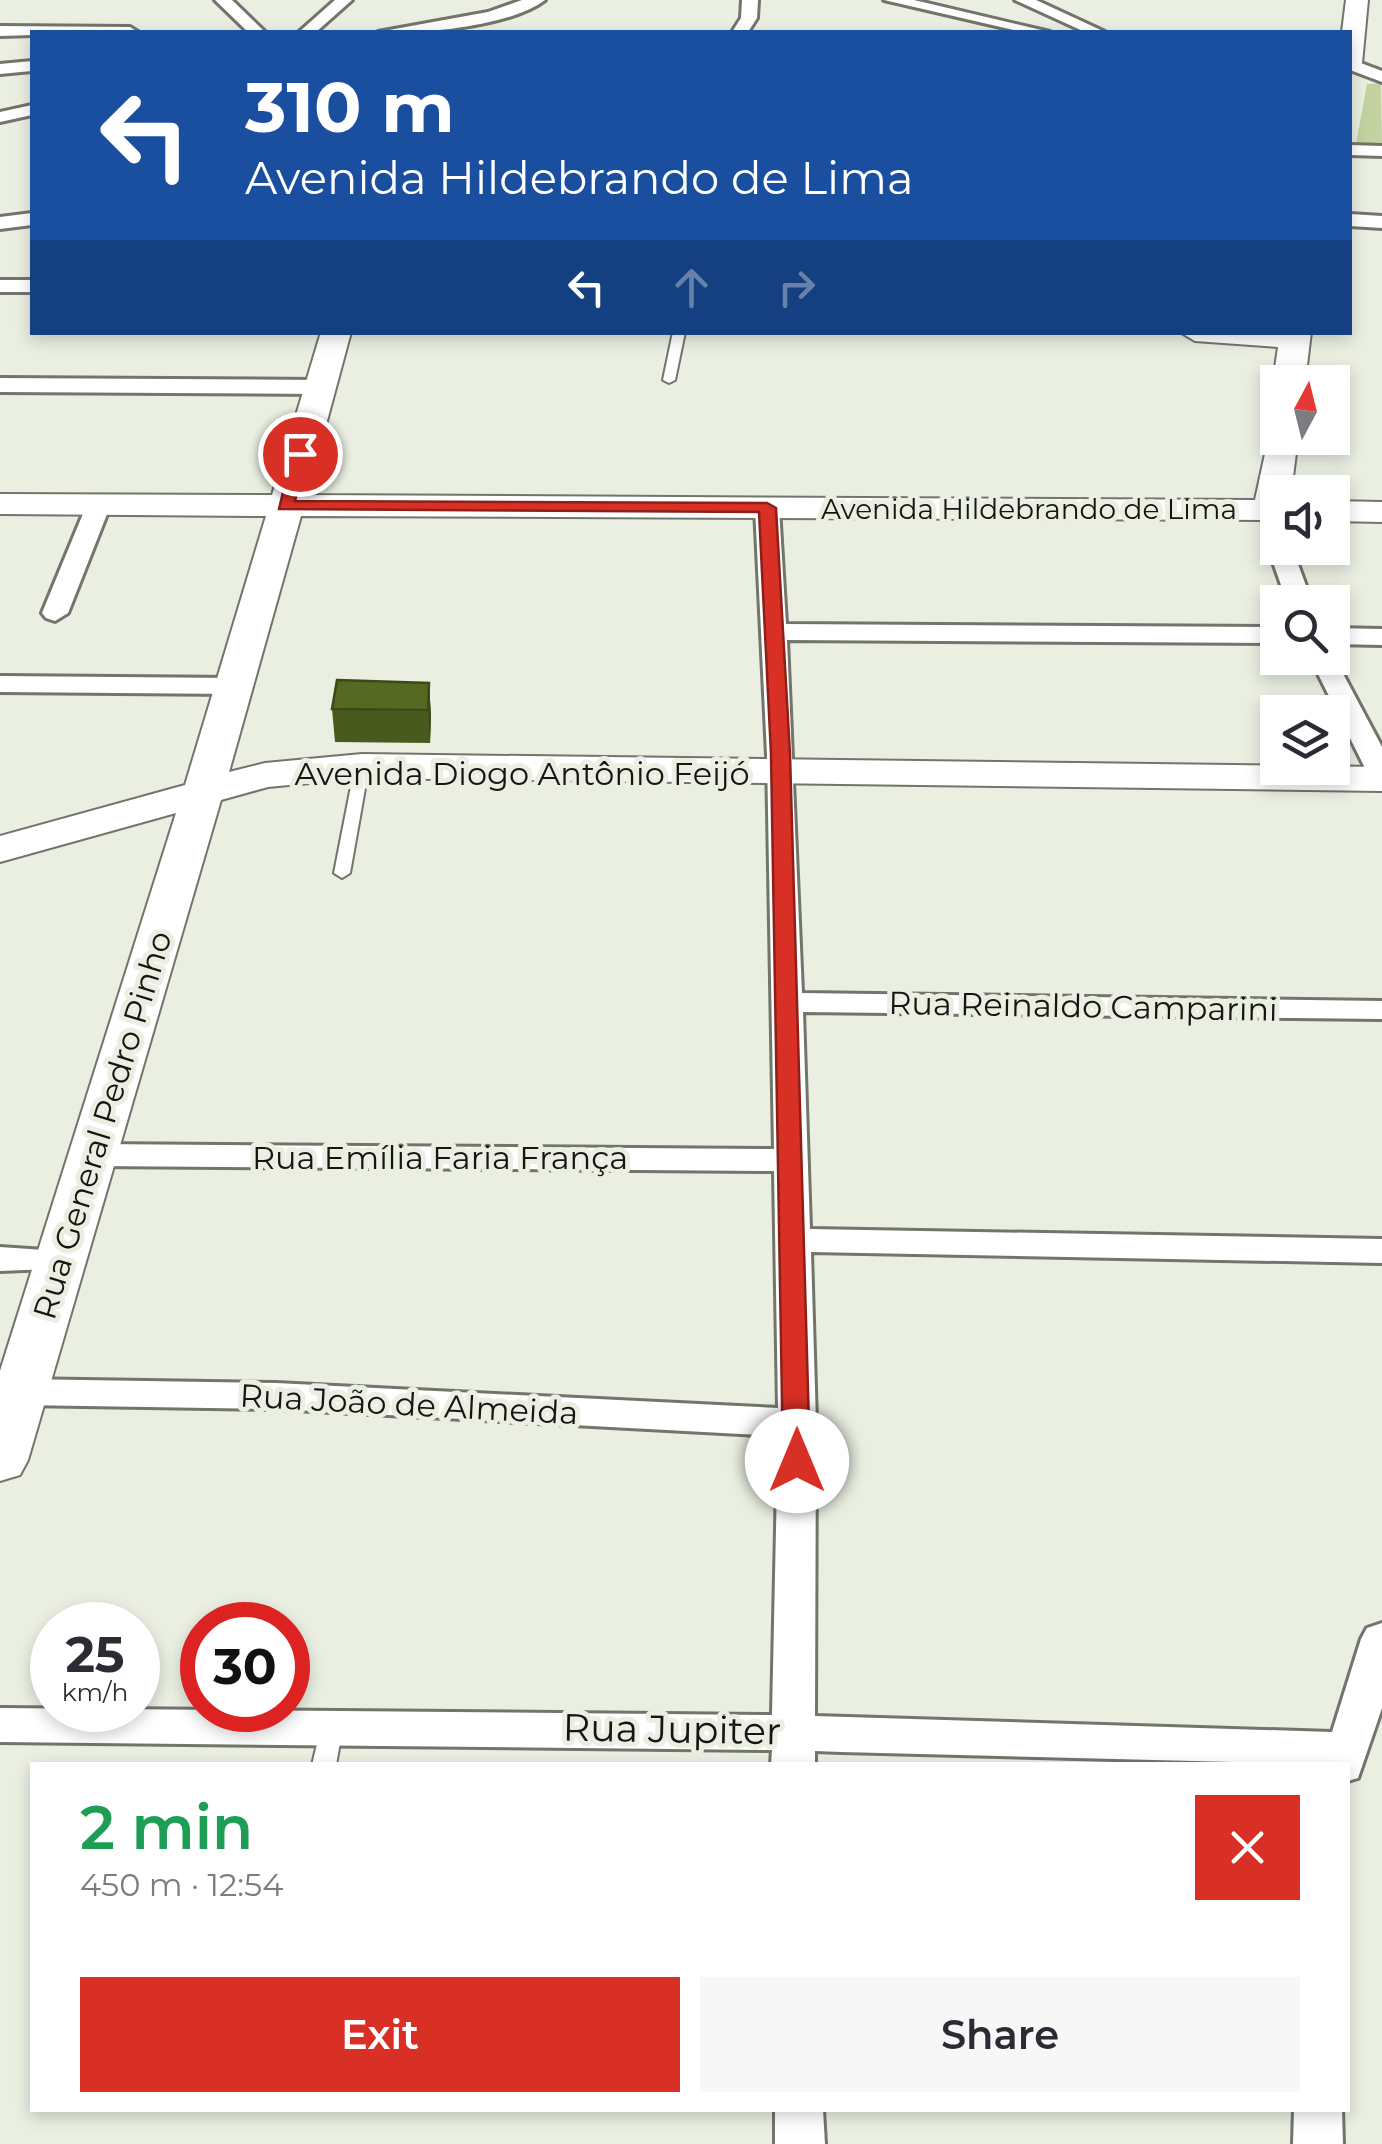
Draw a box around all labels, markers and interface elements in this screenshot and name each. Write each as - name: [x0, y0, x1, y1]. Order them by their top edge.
- text: 310 m: [245, 64, 455, 150]
- icon: left: [80, 70, 210, 200]
- text: Avenida Hildebrando de Lima: [245, 150, 913, 205]
- icon: left: [559, 260, 614, 315]
- icon: ahead: [664, 260, 719, 315]
- icon: right: [769, 260, 824, 315]
- north arrow: [1260, 365, 1350, 455]
- map controls: [1260, 365, 1350, 785]
- pin: [258, 412, 343, 497]
- icon: arrive: [273, 427, 328, 482]
- button: sound: [1260, 475, 1350, 565]
- street label: Avenida Hildebrando de Lima: [821, 492, 1237, 526]
- button: search: [1260, 585, 1350, 675]
- button: layers: [1260, 695, 1350, 785]
- street label: Avenida Diogo Antônio Feijó: [294, 754, 750, 793]
- street label: Rua General Pedro Pinho: [24, 926, 180, 1324]
- street label: Rua Reinaldo Camparini: [888, 983, 1278, 1029]
- street label: Rua Emília Faria França: [252, 1138, 628, 1177]
- street label: Rua João de Almeida: [239, 1376, 579, 1432]
- position arrow: [745, 1409, 849, 1513]
- speed limit sign: 30: [180, 1602, 310, 1732]
- text: 25: [65, 1624, 125, 1685]
- text: km/h: [62, 1677, 128, 1707]
- street label: Rua Jupiter: [562, 1704, 782, 1754]
- text: 2 min: [80, 1791, 253, 1864]
- button: close: [1195, 1795, 1300, 1900]
- text: 450 m · 12:54: [80, 1865, 283, 1904]
- button: Exit: [80, 1977, 680, 2092]
- button: Share: [700, 1977, 1300, 2092]

